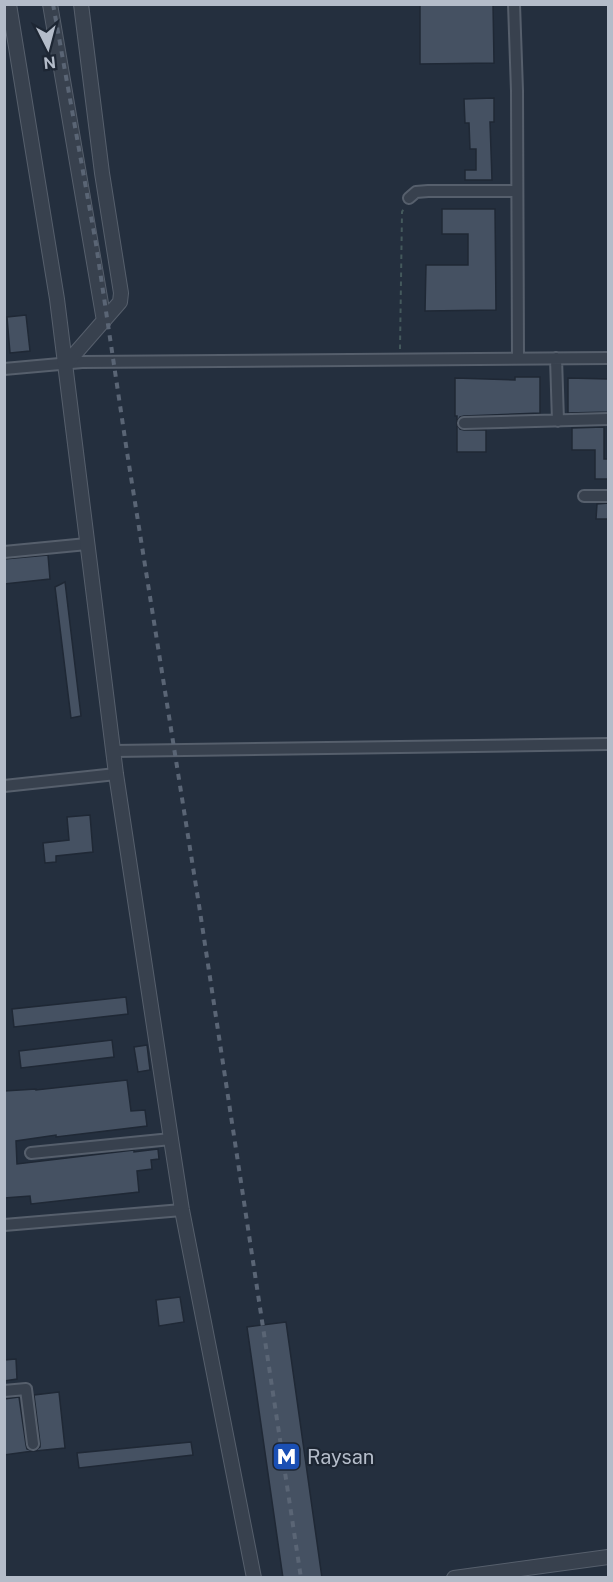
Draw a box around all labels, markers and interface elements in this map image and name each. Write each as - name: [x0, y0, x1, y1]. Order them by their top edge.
- north arrow: [18, 18, 78, 78]
- text: N: [42, 52, 57, 73]
- metro station icon: Raysan: [270, 1441, 302, 1473]
- place label: Raysan: [307, 1445, 374, 1469]

